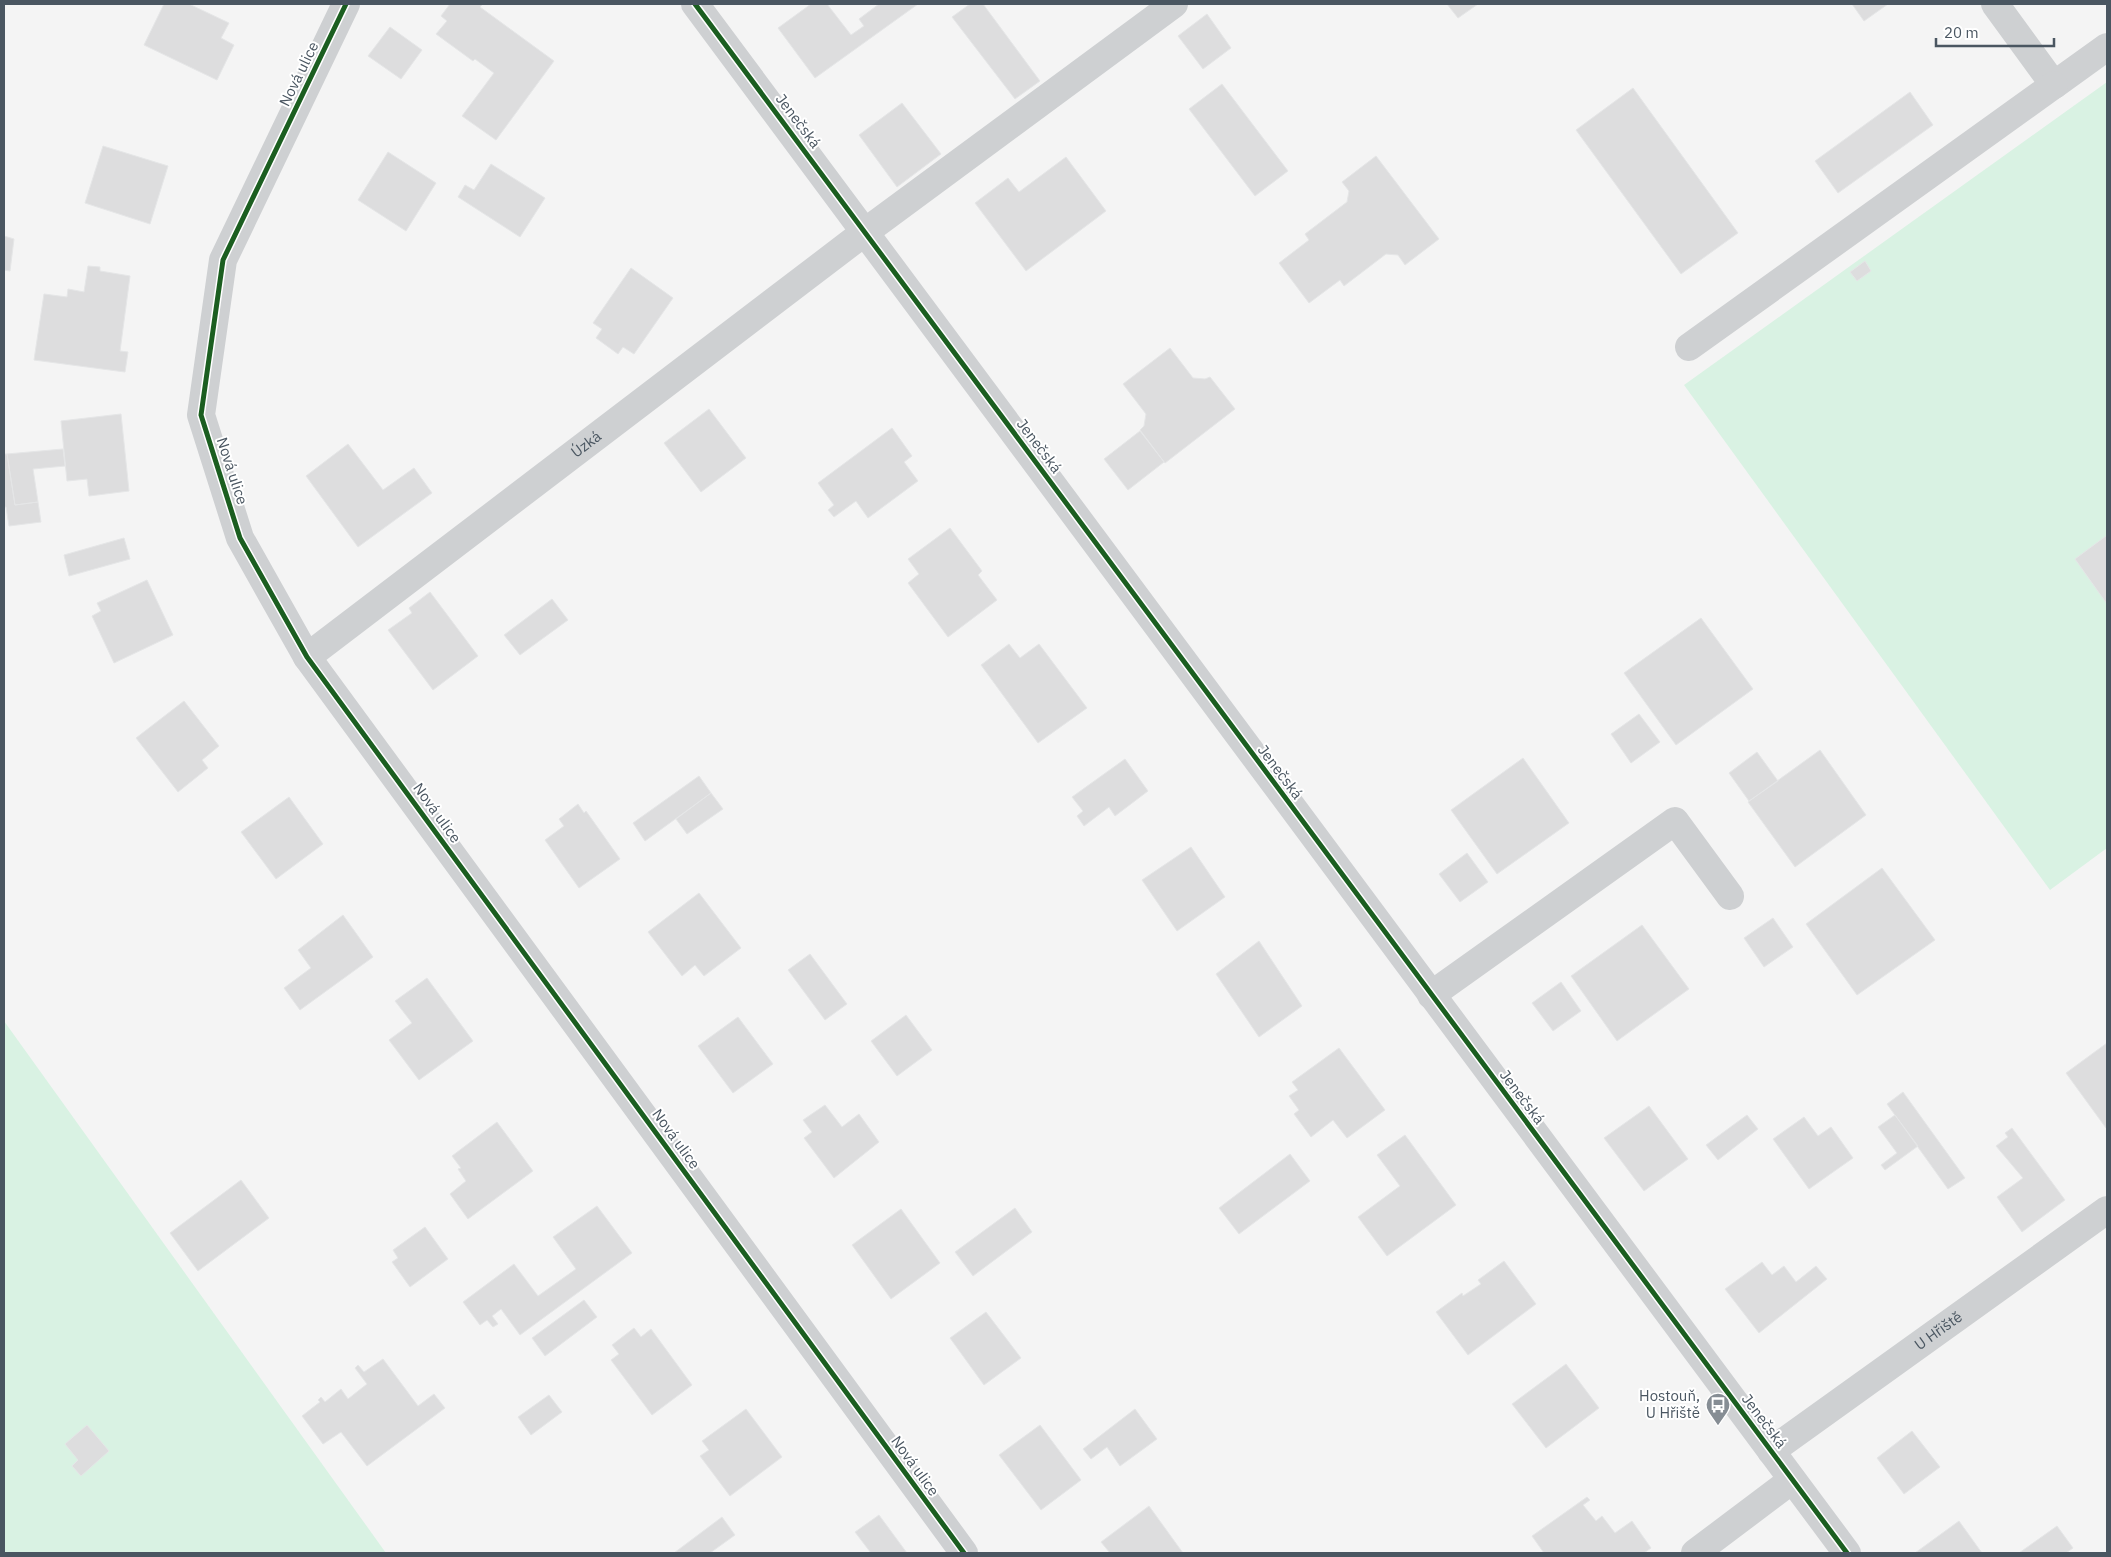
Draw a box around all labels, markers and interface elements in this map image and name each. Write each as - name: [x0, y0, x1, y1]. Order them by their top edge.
- scale bar: [1936, 15, 2054, 47]
- text: 20 m: [1944, 23, 1979, 42]
- street label: Nová ulice: [275, 38, 322, 109]
- street label: Jenečská: [772, 90, 825, 152]
- street label: Jenečská: [1013, 415, 1066, 477]
- street label: Úzká: [567, 426, 605, 461]
- street label: Nová ulice: [213, 435, 252, 507]
- street label: Jenečská: [1254, 741, 1307, 803]
- street label: Nová ulice: [409, 779, 466, 846]
- street label: Jenečská: [1496, 1066, 1549, 1128]
- street label: Nová ulice: [648, 1105, 705, 1172]
- street label: U Hřiště: [1911, 1307, 1966, 1354]
- place label: Hostouň, U Hřiště: [1639, 1386, 1700, 1422]
- street label: Jenečská: [1738, 1390, 1791, 1452]
- bus stop icon: Hostouň, U Hřiště: [1705, 1392, 1731, 1426]
- street label: Nová ulice: [887, 1432, 944, 1499]

